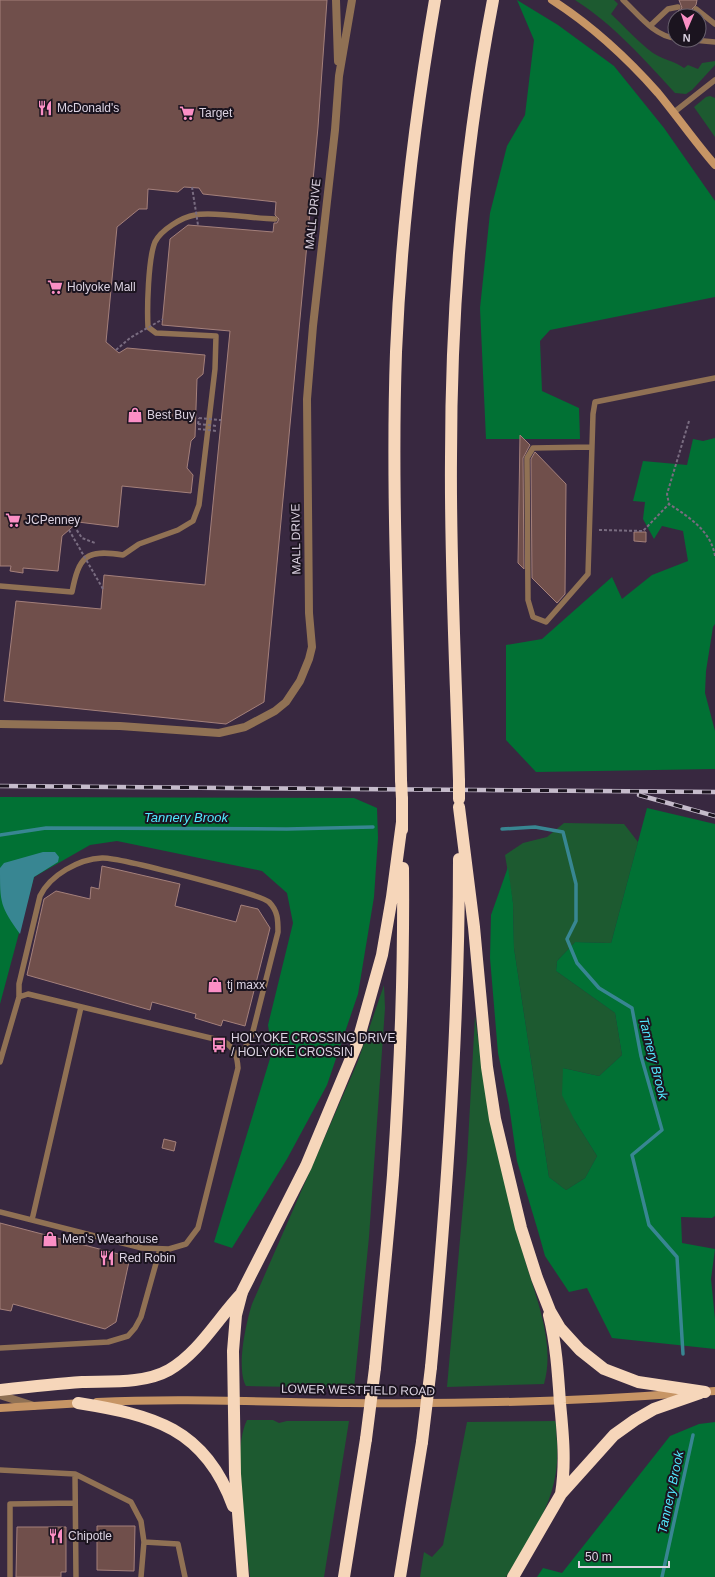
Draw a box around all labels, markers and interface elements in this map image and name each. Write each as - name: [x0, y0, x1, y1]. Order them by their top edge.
- north arrow: [667, 8, 707, 48]
- text: N: [682, 32, 691, 44]
- restaurant icon: McDonald's: [36, 99, 54, 117]
- place label: McDonald's: [57, 101, 119, 115]
- supermarket icon: Target: [178, 104, 196, 122]
- place label: Target: [199, 106, 233, 120]
- street label: MALL DRIVE: [302, 178, 324, 250]
- supermarket icon: Holyoke Mall: [46, 278, 64, 296]
- place label: Holyoke Mall: [67, 280, 136, 294]
- shop icon: Best Buy: [126, 406, 144, 424]
- place label: Best Buy: [147, 408, 195, 422]
- street label: MALL DRIVE: [288, 503, 304, 575]
- supermarket icon: JCPenney: [4, 511, 22, 529]
- place label: JCPenney: [25, 513, 80, 527]
- water label: Tannery Brook: [144, 810, 230, 825]
- shop icon: tj maxx: [206, 976, 224, 994]
- place label: tj maxx: [227, 978, 265, 992]
- water label: Tannery Brook: [636, 1016, 671, 1102]
- place label: HOLYOKE CROSSING DRIVE / HOLYOKE CROSSIN: [231, 1031, 395, 1059]
- bus stop icon: HOLYOKE CROSSING DRIVE / HOLYOKE CROSSIN: [210, 1036, 228, 1054]
- shop icon: Men's Wearhouse: [41, 1230, 59, 1248]
- place label: Men's Wearhouse: [62, 1232, 158, 1246]
- restaurant icon: Red Robin: [98, 1249, 116, 1267]
- place label: Red Robin: [119, 1251, 176, 1265]
- street label: LOWER WESTFIELD ROAD: [281, 1382, 435, 1398]
- water label: Tannery Brook: [654, 1448, 687, 1535]
- restaurant icon: Chipotle: [47, 1527, 65, 1545]
- place label: Chipotle: [68, 1529, 112, 1543]
- scale bar: [579, 1543, 669, 1569]
- text: 50 m: [585, 1550, 612, 1564]

